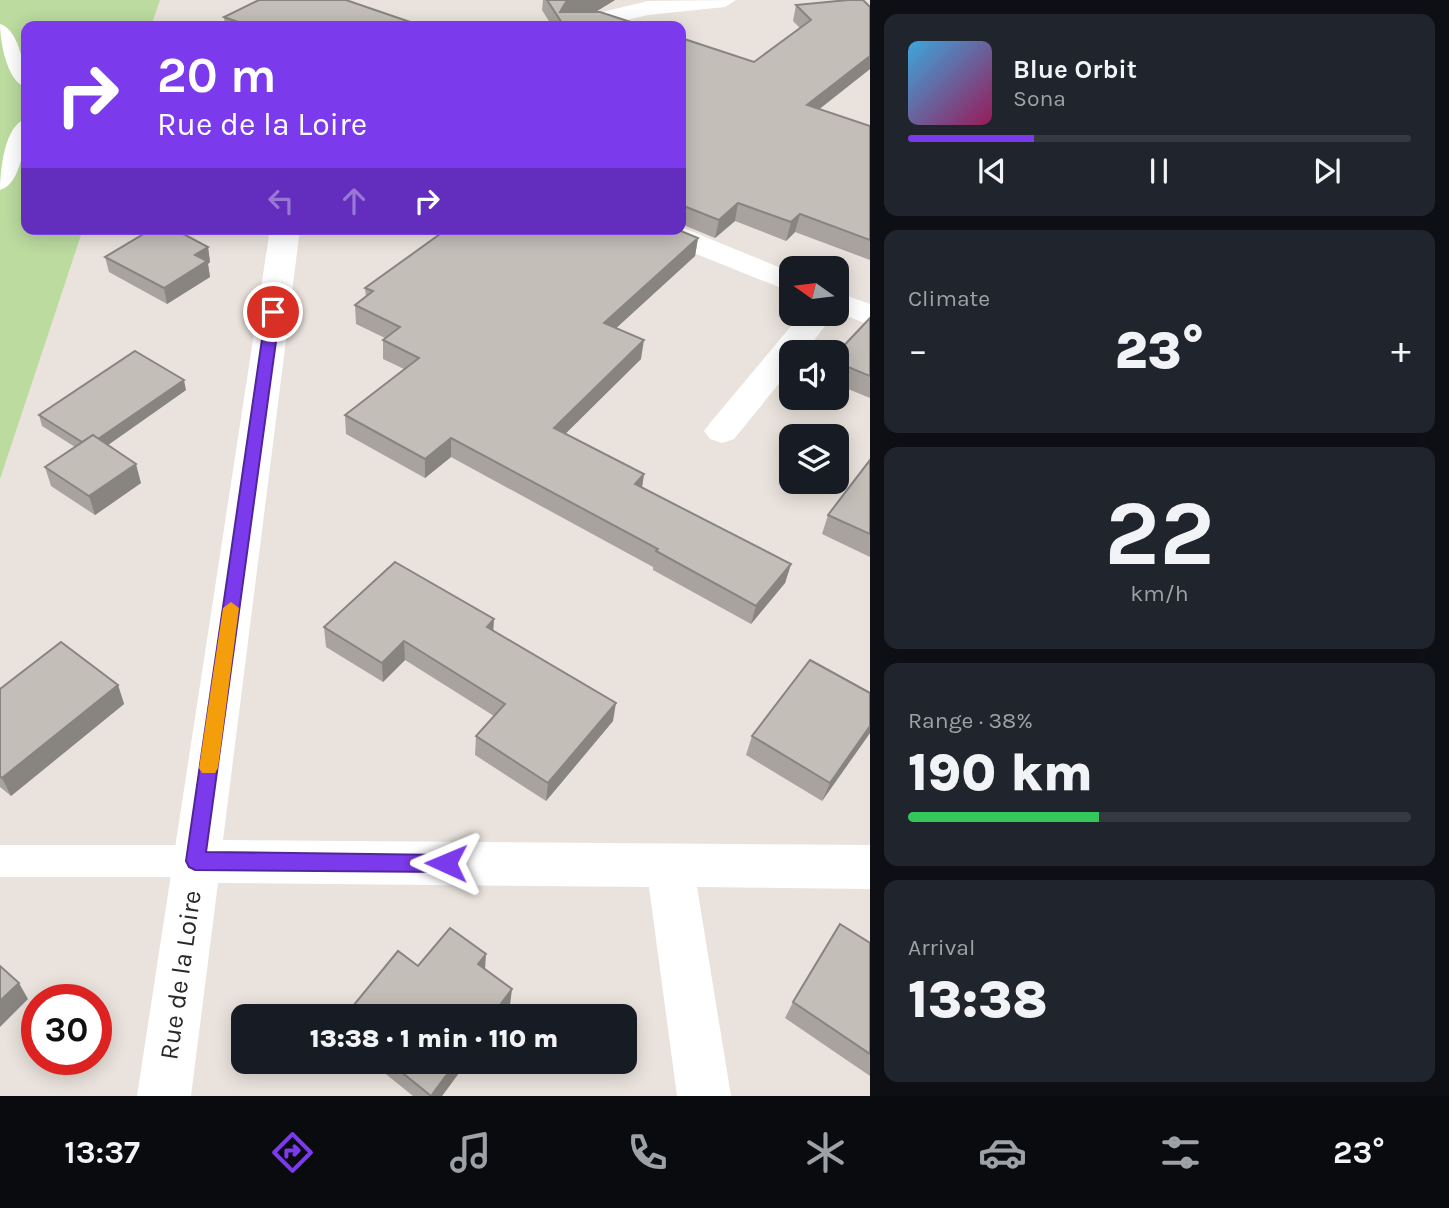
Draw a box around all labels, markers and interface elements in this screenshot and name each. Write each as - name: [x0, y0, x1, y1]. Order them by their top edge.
- text: 20 m: [157, 47, 277, 104]
- icon: right: [42, 49, 133, 140]
- text: Blue Orbit: [1013, 54, 1137, 85]
- text: Sona: [1013, 85, 1066, 112]
- text: Rue de la Loire: [157, 106, 367, 143]
- icon: previous: [973, 152, 1011, 190]
- icon: pause: [1140, 152, 1178, 190]
- icon: next: [1308, 152, 1346, 190]
- icon: left: [262, 182, 300, 220]
- icon: ahead: [335, 182, 373, 220]
- icon: right: [408, 182, 446, 220]
- north arrow: [779, 256, 849, 326]
- map controls: [779, 256, 849, 494]
- pin: [243, 282, 303, 342]
- text: Climate: [908, 285, 990, 312]
- icon: arrive: [254, 293, 292, 331]
- text: 23°: [1115, 320, 1204, 381]
- text: −: [908, 328, 928, 373]
- text: +: [1391, 328, 1411, 373]
- button: sound: [779, 340, 849, 410]
- button: layers: [779, 424, 849, 494]
- text: 22: [1104, 481, 1215, 587]
- text: km/h: [1130, 580, 1189, 607]
- text: Range · 38%: [908, 707, 1033, 734]
- text: 190 km: [908, 742, 1093, 803]
- position arrow: [409, 826, 483, 900]
- street label: Rue de la Loire: [153, 888, 208, 1062]
- text: Arrival: [908, 934, 975, 961]
- text: 13:38: [908, 969, 1048, 1030]
- speed limit sign: 30: [21, 984, 112, 1075]
- text: 13:38 · 1 min · 110 m: [310, 1023, 558, 1054]
- icon: directions: [268, 1128, 317, 1177]
- icon: music: [446, 1128, 495, 1177]
- icon: phone: [623, 1128, 672, 1177]
- icon: climate: [801, 1128, 850, 1177]
- icon: car: [978, 1128, 1027, 1177]
- icon: filters: [1156, 1128, 1205, 1177]
- text: 13:37: [64, 1134, 140, 1171]
- text: 23°: [1333, 1134, 1385, 1171]

